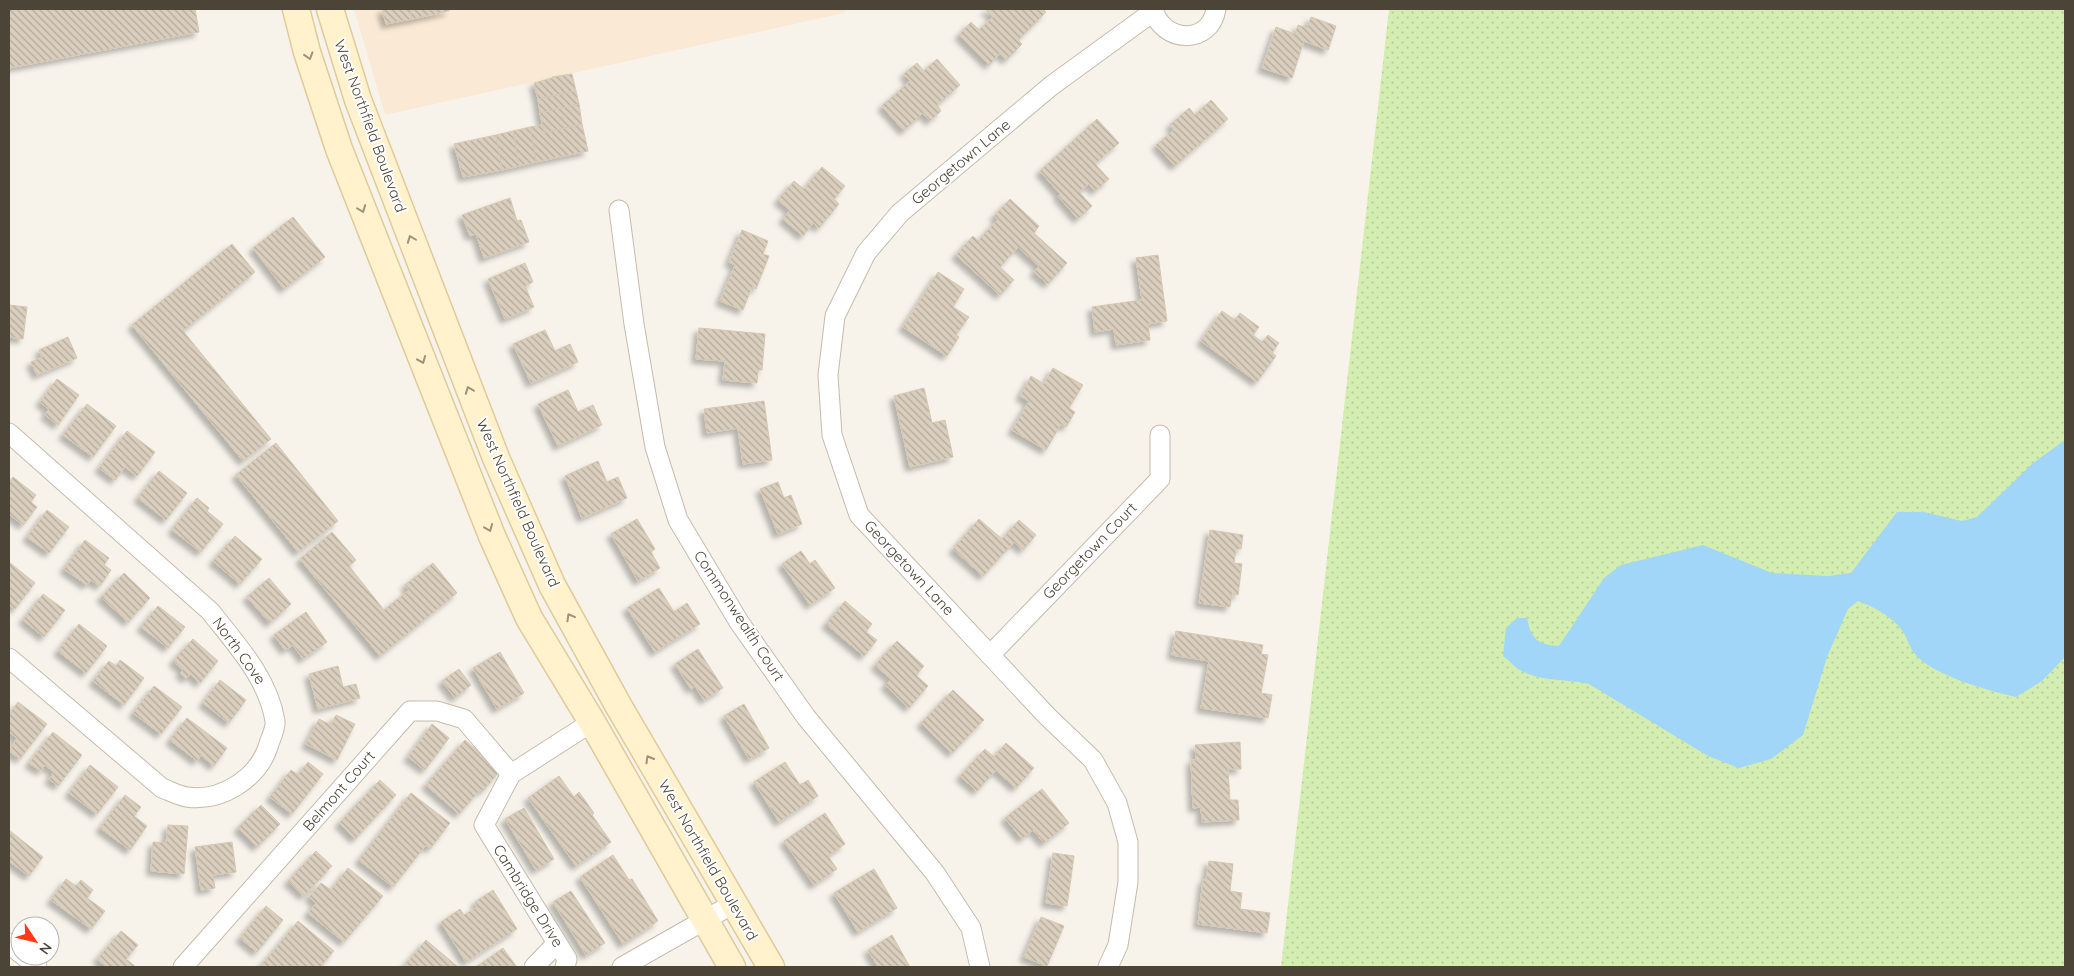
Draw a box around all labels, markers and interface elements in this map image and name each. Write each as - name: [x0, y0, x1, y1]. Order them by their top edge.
- street label: West Northfield Boulevard: [330, 37, 411, 215]
- one-way arrow: [303, 51, 313, 60]
- street label: Georgetown Lane: [907, 115, 1014, 209]
- one-way arrow: [356, 204, 366, 213]
- one-way arrow: [407, 235, 417, 244]
- one-way arrow: [416, 355, 426, 364]
- one-way arrow: [465, 387, 475, 395]
- street label: West Northfield Boulevard: [473, 416, 564, 590]
- street label: Georgetown Court: [1039, 498, 1141, 603]
- street label: Georgetown Lane: [860, 516, 958, 619]
- one-way arrow: [483, 523, 493, 531]
- street label: Commonwealth Court: [690, 547, 789, 685]
- street label: North Cove: [209, 613, 270, 688]
- one-way arrow: [566, 613, 576, 622]
- street label: Belmont Court: [298, 747, 379, 835]
- one-way arrow: [645, 755, 655, 764]
- street label: West Northfield Boulevard: [655, 776, 762, 944]
- street label: Cambridge Drive: [489, 841, 568, 951]
- north arrow: [10, 916, 60, 966]
- text: N: [35, 939, 56, 958]

